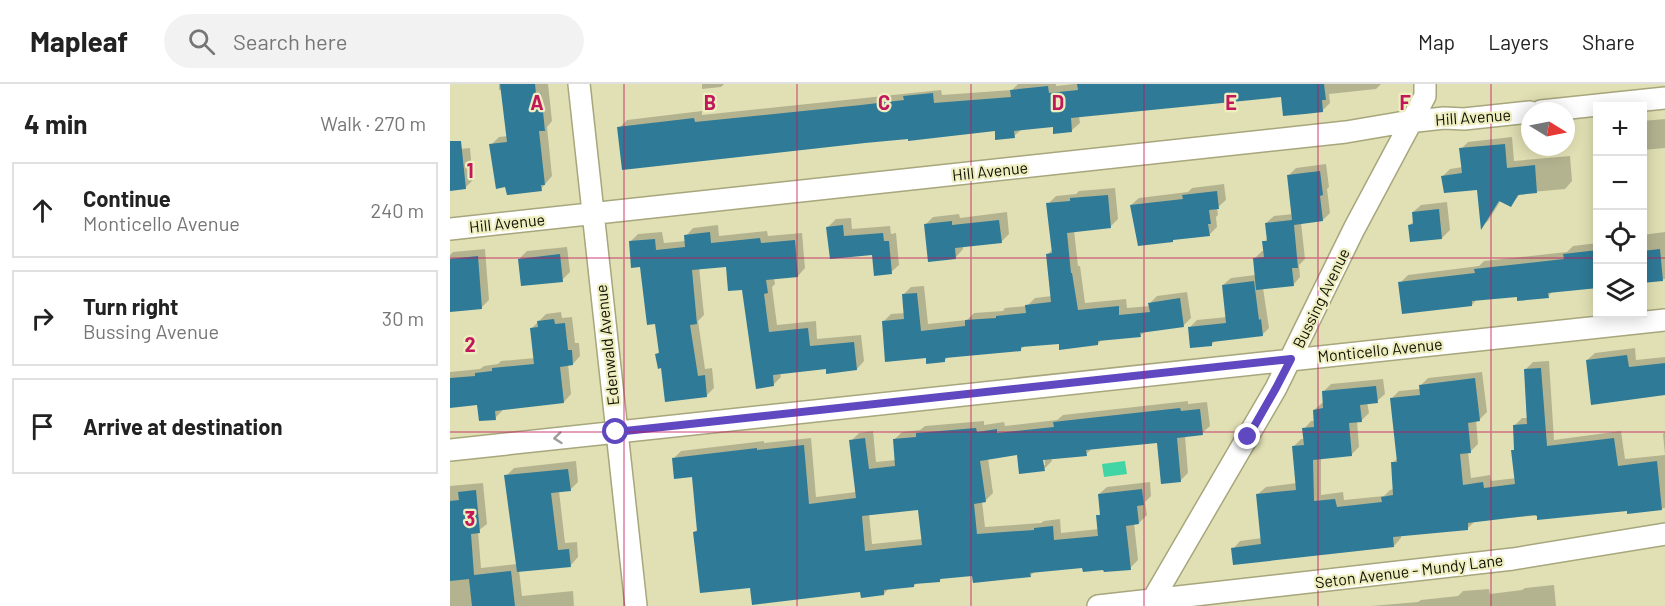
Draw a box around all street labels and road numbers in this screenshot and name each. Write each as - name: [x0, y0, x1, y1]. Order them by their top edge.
- street label: Hill Avenue: [1434, 104, 1512, 129]
- street label: Hill Avenue: [951, 157, 1029, 184]
- street label: Hill Avenue: [468, 209, 546, 236]
- street label: Bussing Avenue: [1288, 245, 1353, 351]
- street label: Edenwald Avenue: [591, 284, 622, 406]
- street label: Monticello Avenue: [1316, 333, 1443, 366]
- street label: Seton Avenue - Mundy Lane: [1314, 550, 1504, 591]

